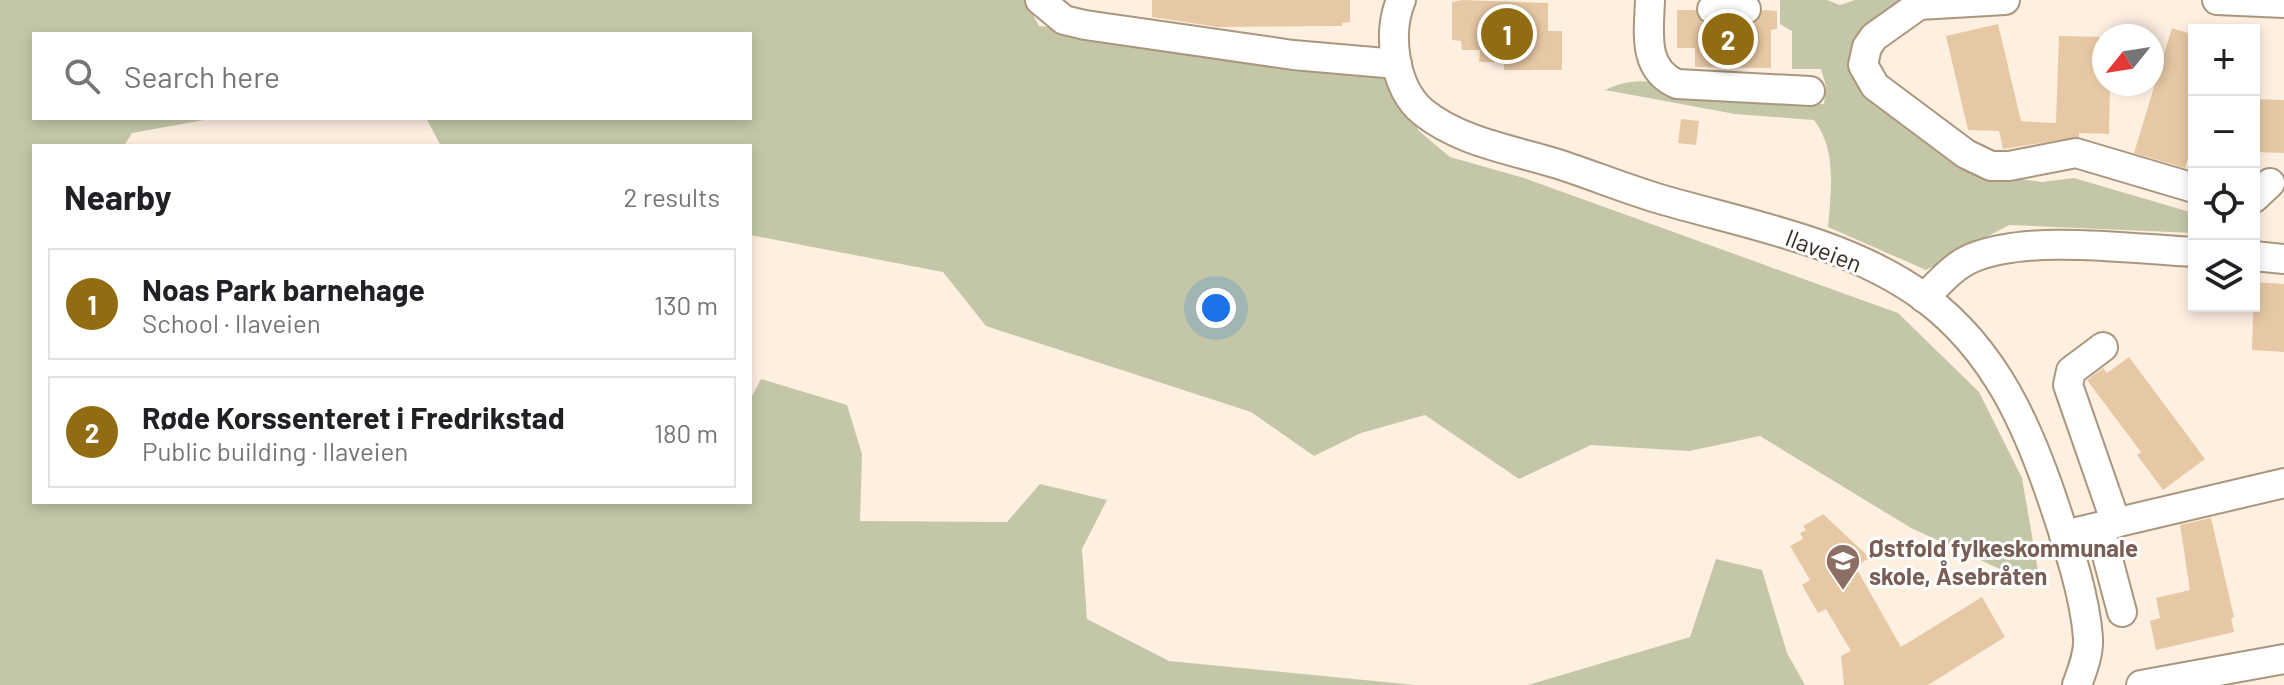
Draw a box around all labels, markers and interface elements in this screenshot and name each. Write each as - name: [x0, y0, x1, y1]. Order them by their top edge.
- pin: 1: [1481, 4, 1533, 64]
- pin: 2: [1702, 9, 1754, 69]
- north arrow: [2092, 24, 2164, 96]
- map controls: [2188, 24, 2260, 312]
- button: +: [2188, 24, 2260, 96]
- search box: [32, 32, 752, 120]
- icon: search: [60, 54, 104, 98]
- text: Search here: [124, 58, 280, 94]
- button: −: [2188, 96, 2260, 168]
- button: locate: [2188, 168, 2260, 240]
- text: Nearby: [64, 176, 172, 217]
- text: 2 results: [624, 181, 720, 212]
- street label: Ilaveien: [1782, 222, 1866, 278]
- button: layers: [2188, 240, 2260, 312]
- text: Noas Park barnehage: [142, 271, 425, 307]
- your location: [1196, 288, 1236, 328]
- text: 1: [87, 289, 97, 320]
- text: 130 m: [654, 289, 718, 320]
- text: School · Ilaveien: [142, 307, 321, 338]
- text: Røde Korssenteret i Fredrikstad: [142, 399, 565, 435]
- text: 2: [85, 417, 99, 448]
- text: 180 m: [654, 417, 718, 448]
- text: Public building · Ilaveien: [142, 435, 408, 466]
- place label: Østfold fylkeskommunale skole, Åsebråten: [1869, 533, 2138, 590]
- school or university icon: Østfold fylkeskommunale skole, Åsebråten: [1824, 542, 1862, 592]

